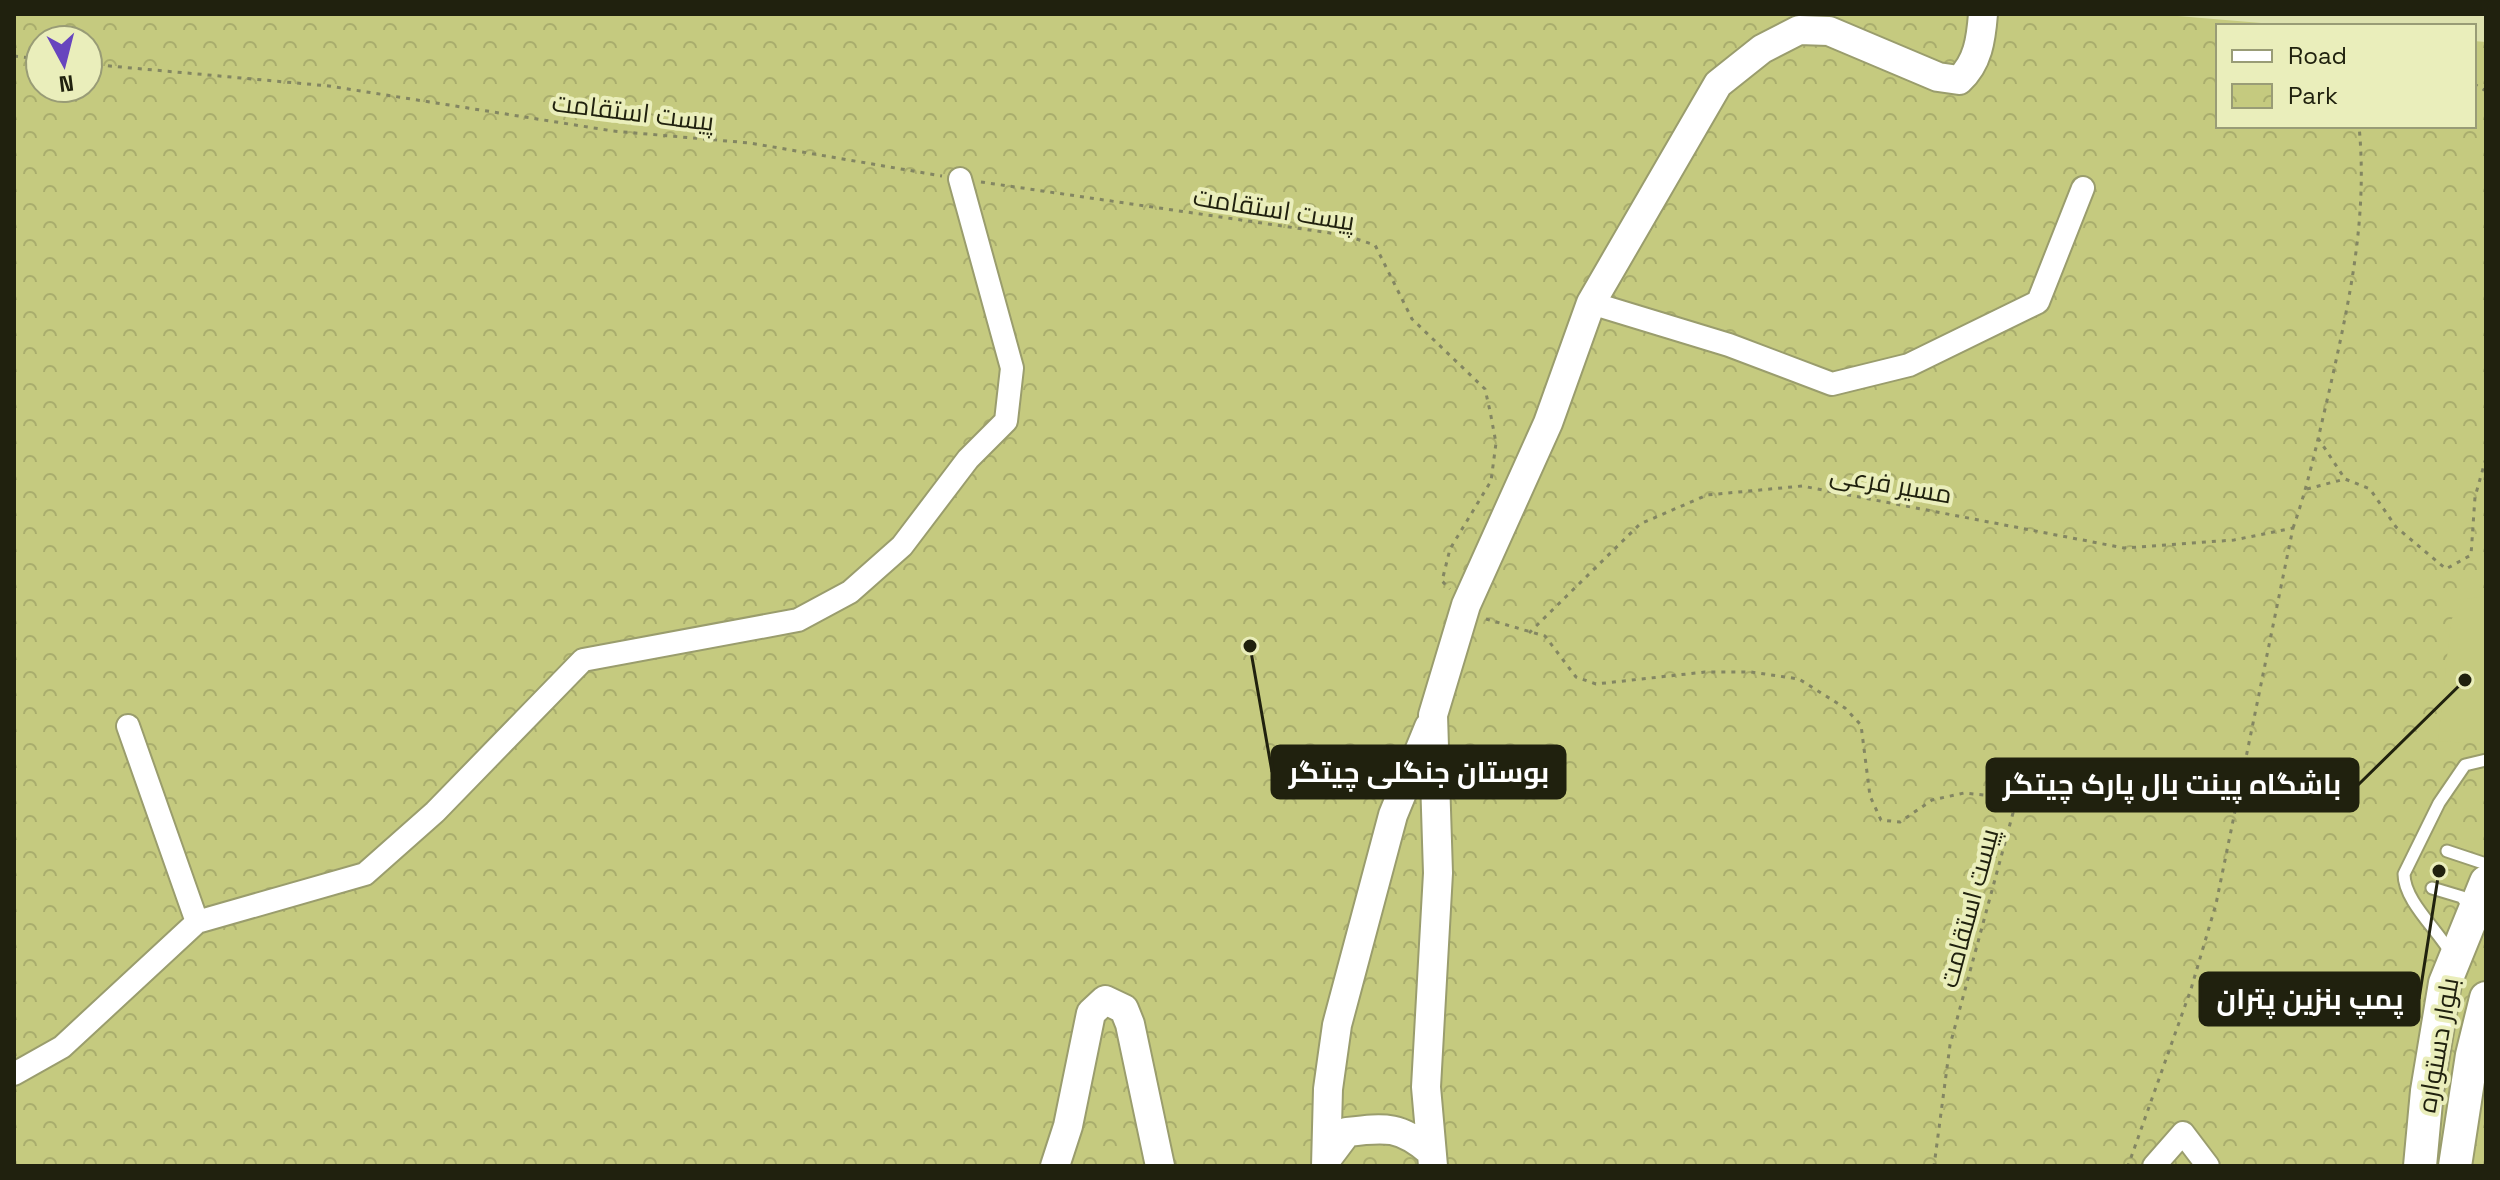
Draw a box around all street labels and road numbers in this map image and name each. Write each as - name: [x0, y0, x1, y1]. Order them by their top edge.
- street label: پیست استقامت: [550, 85, 716, 139]
- street label: پیست استقامت: [1191, 179, 1357, 239]
- street label: مسیر فرعی: [1827, 457, 1955, 511]
- street label: پیست استقامت: [1931, 825, 2007, 991]
- street label: بلوار دستواره: [2409, 975, 2467, 1115]

